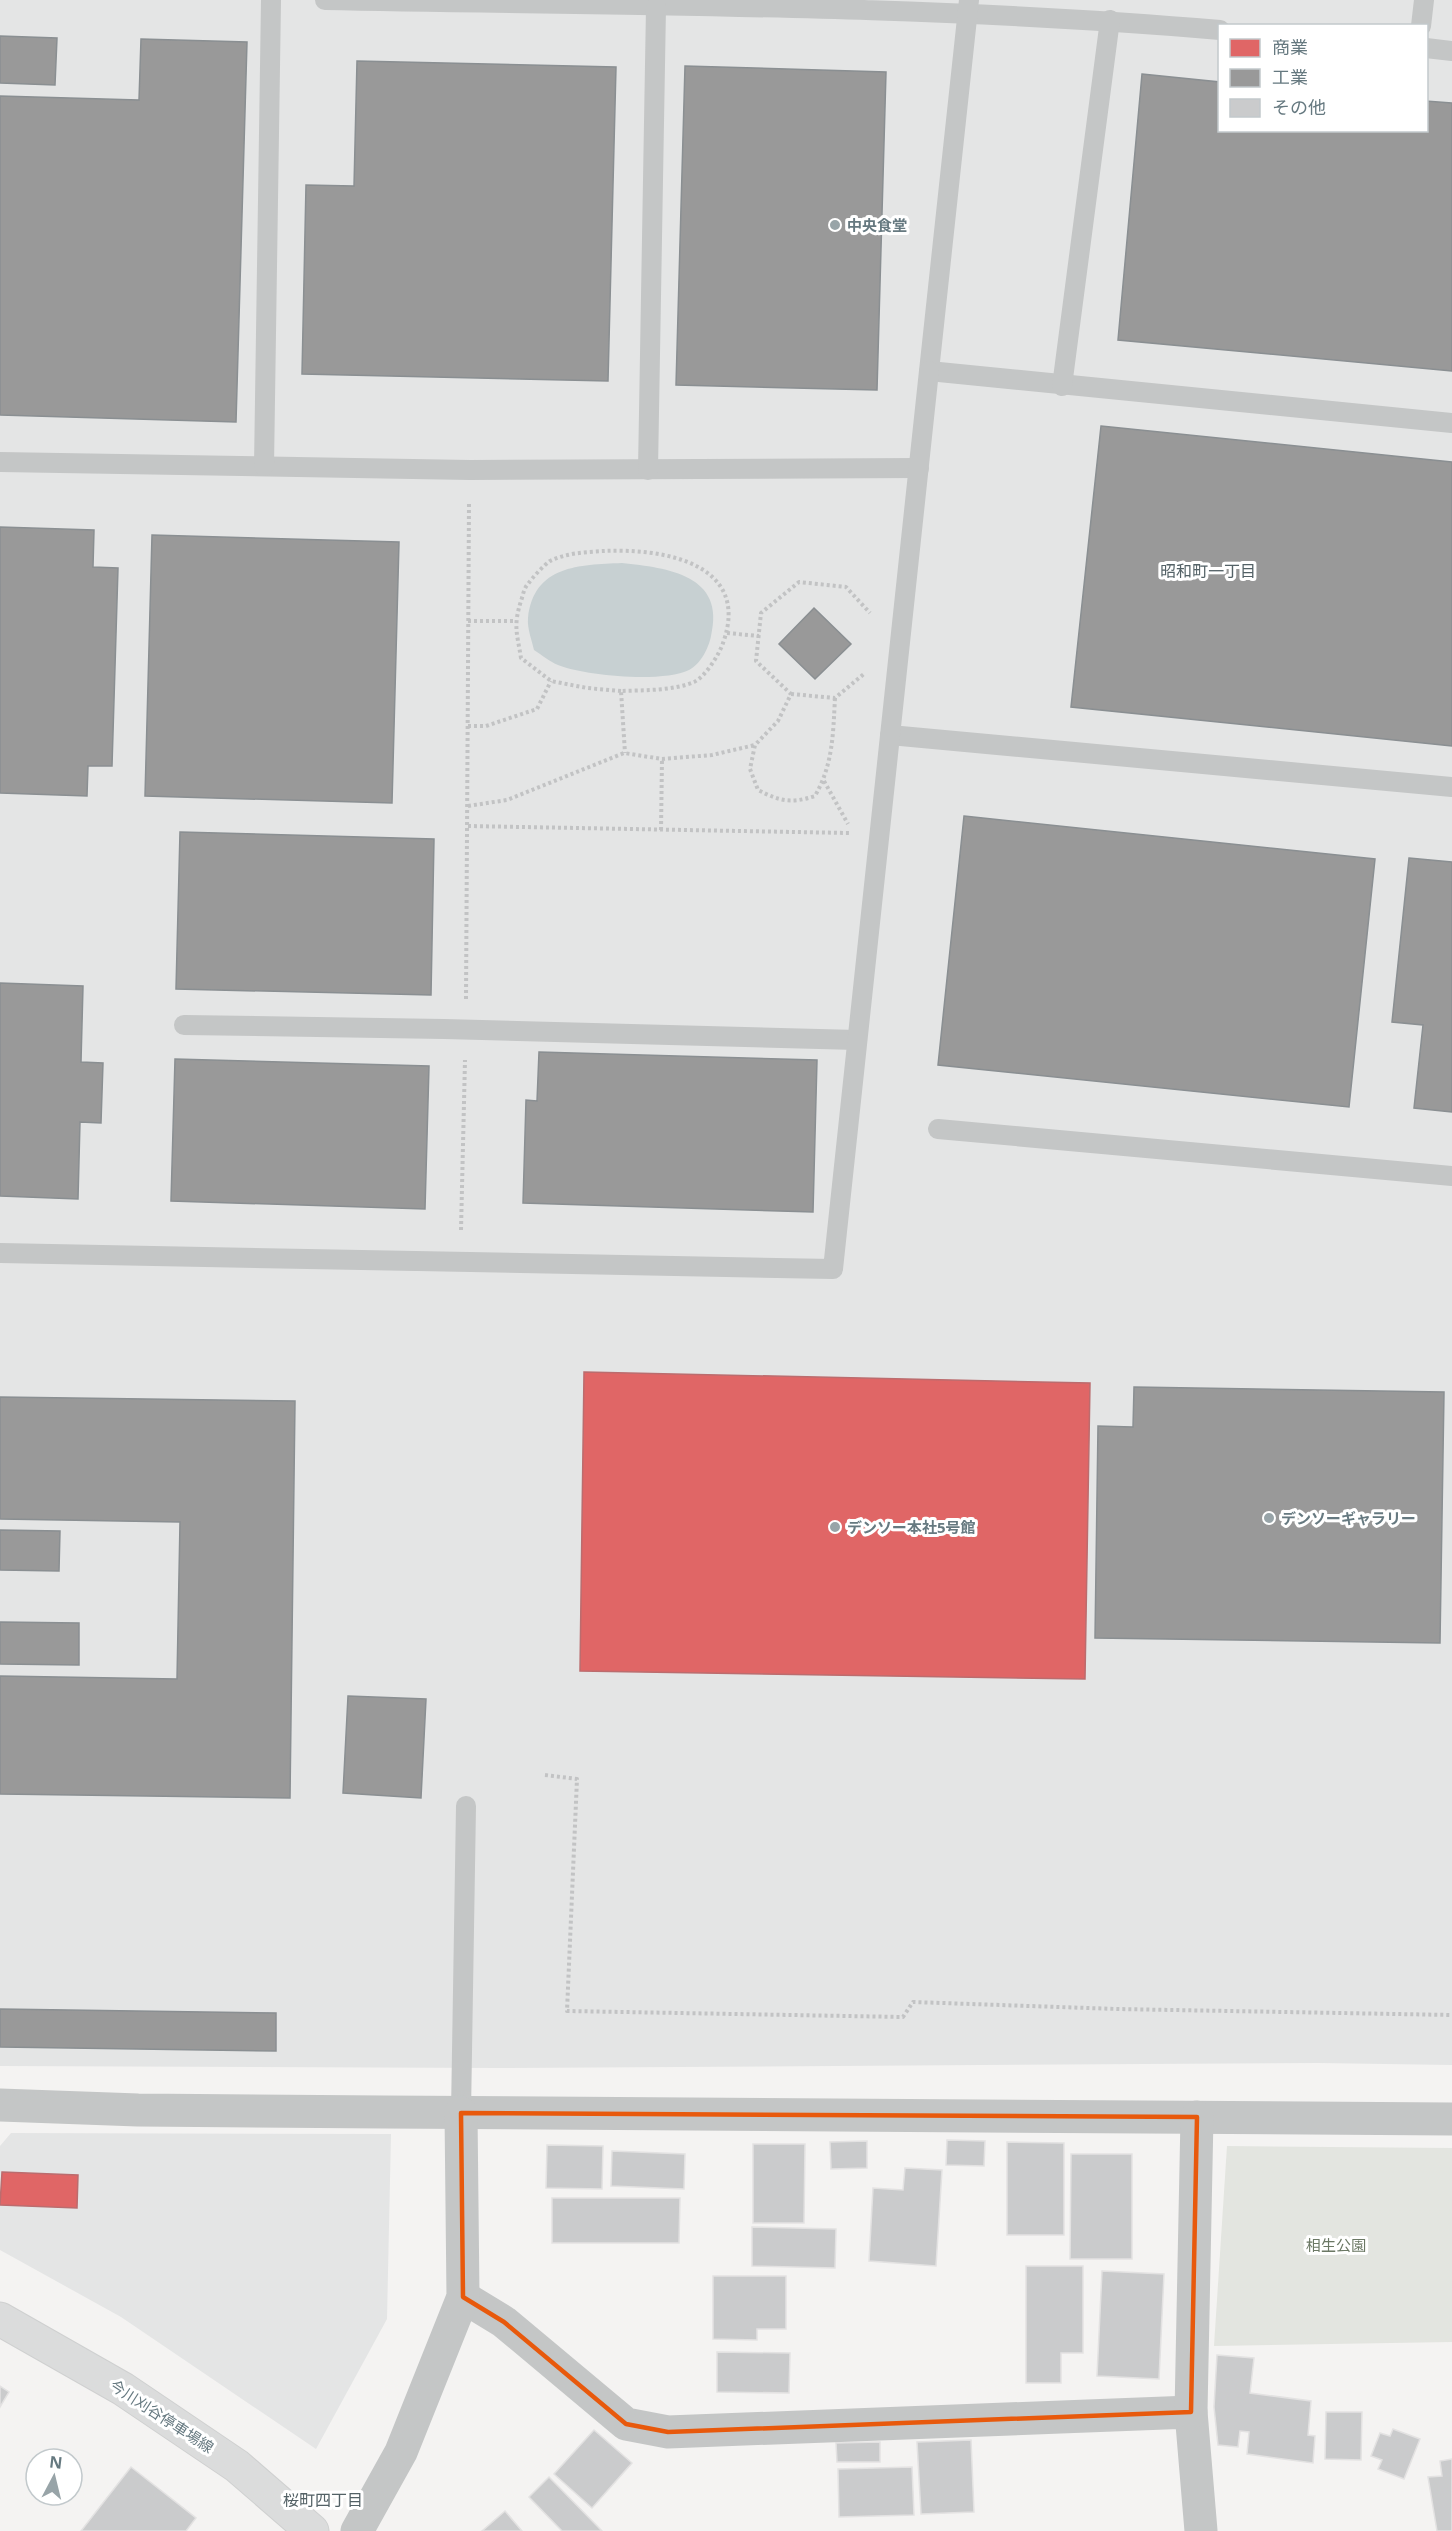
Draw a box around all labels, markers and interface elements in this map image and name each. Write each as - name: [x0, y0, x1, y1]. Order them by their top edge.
- legend: [1218, 24, 1428, 132]
- text: 商業: [1272, 35, 1308, 59]
- text: 工業: [1272, 65, 1308, 89]
- text: その他: [1272, 95, 1326, 119]
- place label: 中央食堂: [847, 215, 907, 235]
- marker: 中央食堂: [828, 218, 842, 232]
- district label: 昭和町一丁目: [1160, 560, 1256, 582]
- place label: デンソーギャラリー: [1281, 1508, 1416, 1528]
- marker: デンソーギャラリー: [1262, 1511, 1276, 1525]
- place label: デンソー本社5号館: [847, 1517, 976, 1537]
- marker: デンソー本社5号館: [828, 1520, 842, 1534]
- park label: 相生公園: [1306, 2235, 1366, 2255]
- street label: 今川刈谷停車場線: [106, 2375, 218, 2457]
- north arrow: [24, 2447, 84, 2507]
- text: N: [48, 2450, 64, 2474]
- district label: 桜町四丁目: [283, 2489, 363, 2511]

